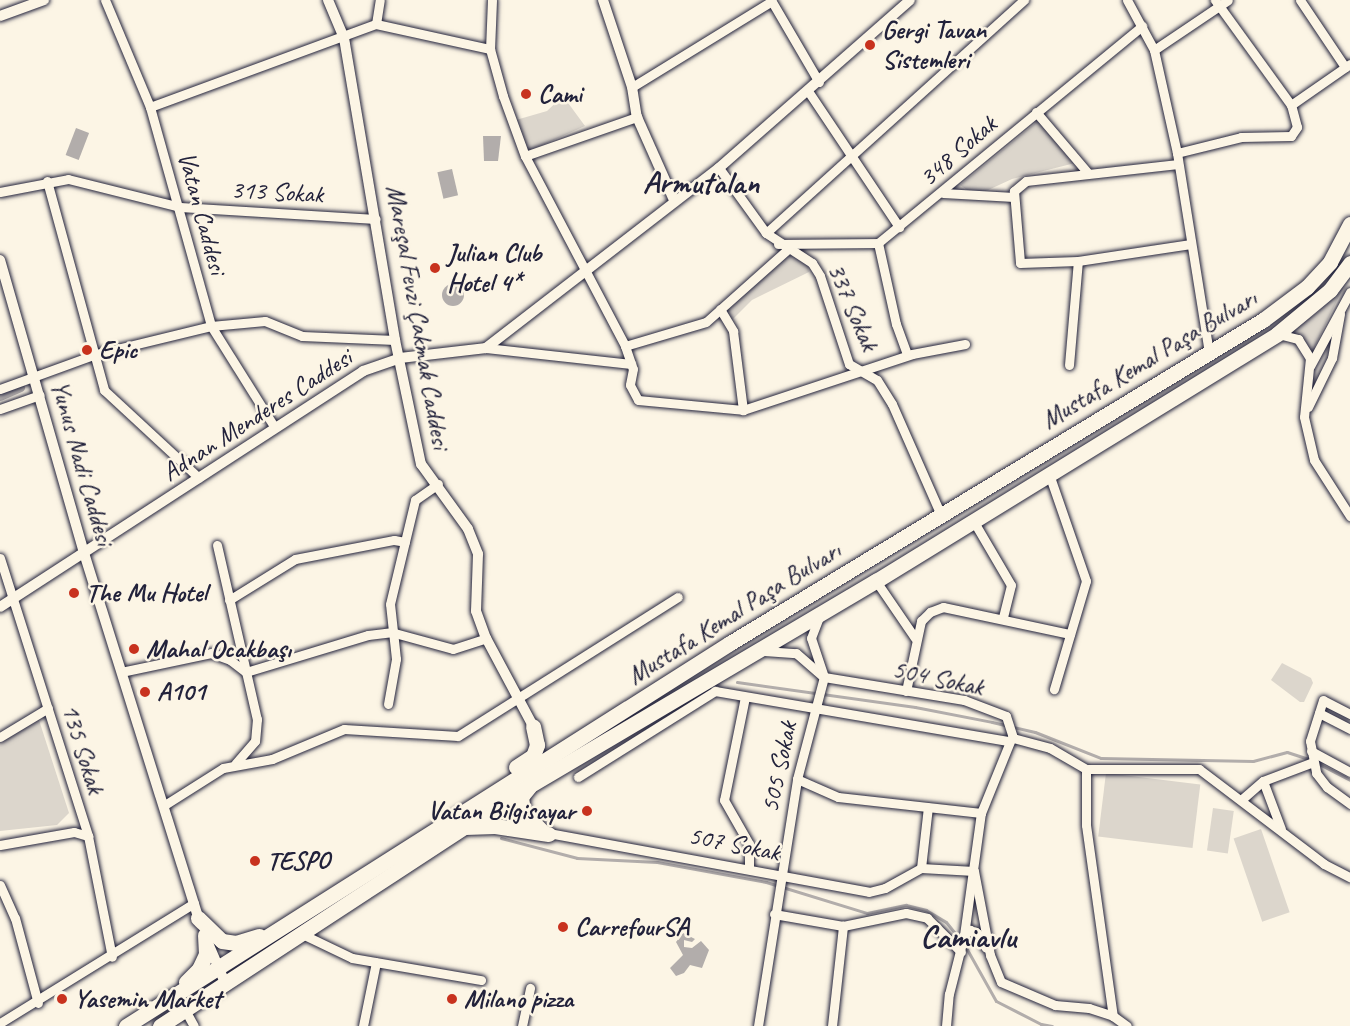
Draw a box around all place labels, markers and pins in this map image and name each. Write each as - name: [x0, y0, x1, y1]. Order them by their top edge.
- place label: Gergi Tavan Sistemleri: [882, 14, 986, 76]
- marker: Gergi Tavan Sistemleri: [863, 38, 877, 52]
- place label: Cami: [538, 78, 582, 110]
- marker: Cami: [519, 87, 533, 101]
- place label: Julian Club Hotel 4*: [447, 237, 542, 298]
- marker: Julian Club Hotel 4*: [428, 261, 442, 275]
- place label: Epic: [99, 334, 137, 366]
- marker: Epic: [80, 343, 94, 357]
- place label: The Mu Hotel: [86, 577, 207, 609]
- marker: The Mu Hotel: [67, 586, 81, 600]
- place label: Mahal Ocakbaşı: [146, 633, 290, 665]
- marker: Mahal Ocakbaşı: [127, 642, 141, 656]
- place label: A101: [157, 676, 205, 708]
- marker: A101: [138, 685, 152, 699]
- place label: Vatan Bilgisayar: [427, 795, 575, 827]
- marker: Vatan Bilgisayar: [580, 804, 594, 818]
- place label: TESPO: [267, 845, 330, 877]
- marker: TESPO: [248, 854, 262, 868]
- place label: CarrefourSA: [575, 911, 689, 943]
- marker: CarrefourSA: [556, 920, 570, 934]
- place label: Yasemin Market: [74, 983, 221, 1015]
- place label: Milano pizza: [464, 983, 573, 1015]
- marker: Yasemin Market: [55, 992, 69, 1006]
- marker: Milano pizza: [445, 992, 459, 1006]

